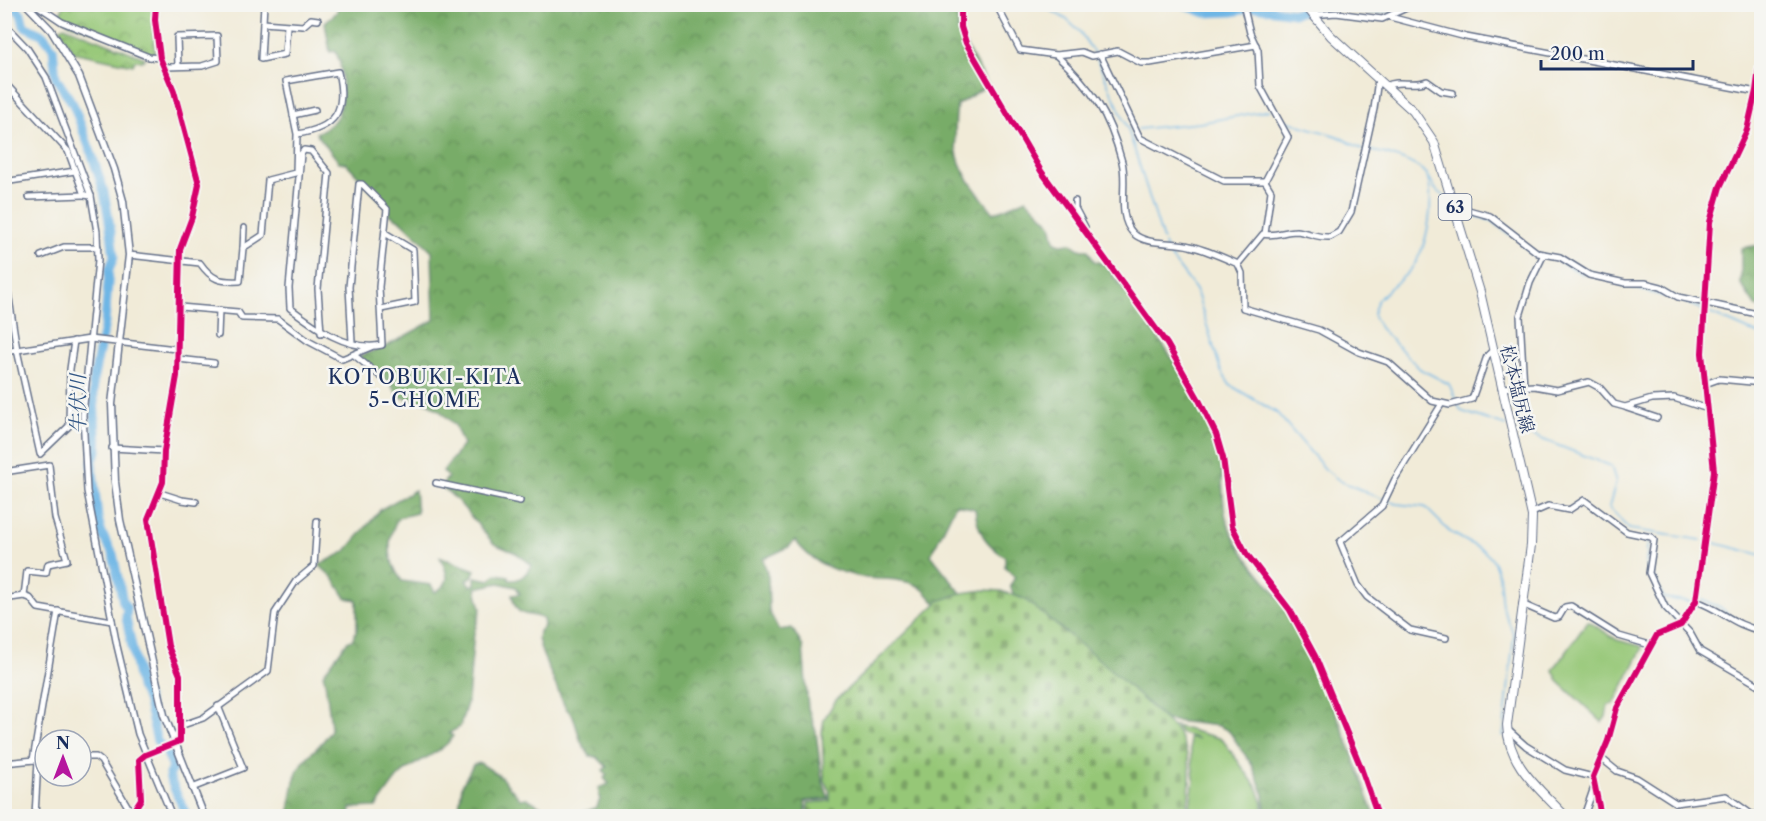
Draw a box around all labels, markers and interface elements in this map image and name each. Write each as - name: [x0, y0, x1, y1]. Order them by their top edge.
- scale bar: [1541, 33, 1692, 71]
- text: 200 m: [1550, 43, 1605, 65]
- road number: 63: [1438, 194, 1472, 220]
- street label: 松本塩尻線: [1495, 343, 1539, 435]
- district label: KOTOBUKI-KITA 5-CHOME: [328, 365, 522, 412]
- water label: 牛伏川: [66, 372, 90, 434]
- north arrow: [33, 728, 93, 788]
- text: N: [56, 733, 70, 753]

